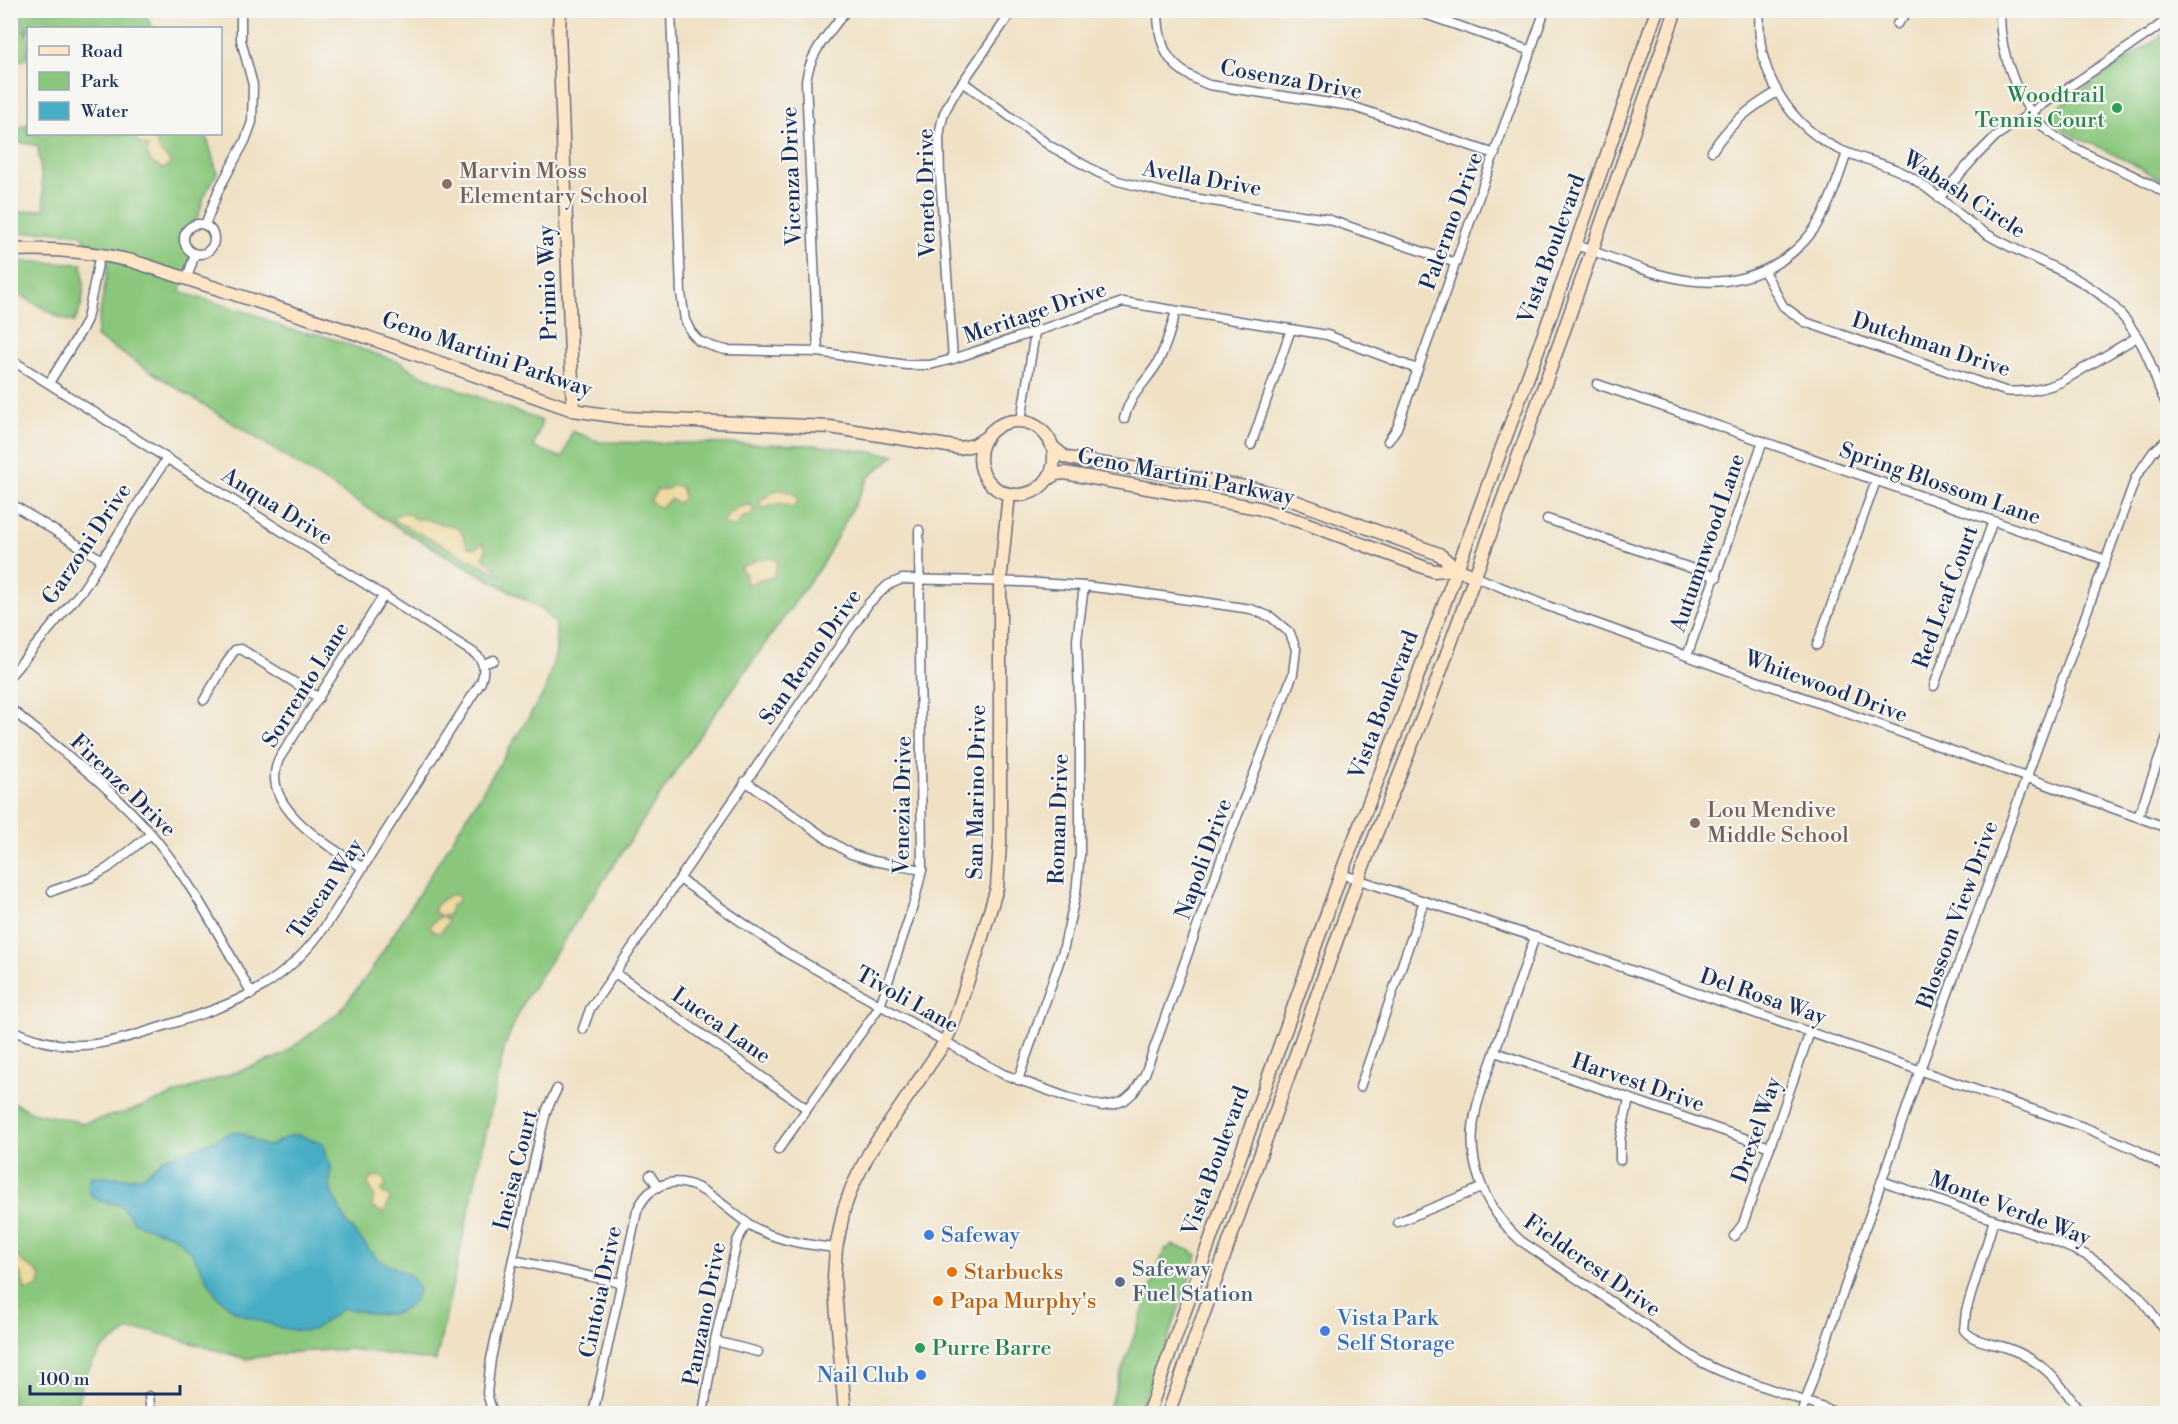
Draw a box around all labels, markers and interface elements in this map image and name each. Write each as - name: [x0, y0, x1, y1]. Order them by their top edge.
- legend: [27, 27, 222, 135]
- text: Road: [81, 40, 124, 63]
- street label: Cosenza Drive: [1218, 54, 1364, 106]
- text: Park: [81, 70, 120, 93]
- place label: Woodtrail Tennis Court: [1975, 82, 2105, 134]
- text: Water: [80, 100, 129, 123]
- marker: Woodtrail Tennis Court: [2110, 101, 2124, 115]
- street label: Vicenza Drive: [776, 106, 808, 247]
- street label: Veneto Drive: [912, 128, 942, 259]
- street label: Wabash Circle: [1897, 145, 2030, 245]
- street label: Palermo Drive: [1415, 148, 1489, 294]
- street label: Avella Drive: [1139, 155, 1264, 203]
- place label: Marvin Moss Elementary School: [459, 158, 649, 210]
- street label: Vista Boulevard: [1512, 170, 1592, 328]
- marker: Marvin Moss Elementary School: [440, 177, 454, 191]
- street label: Primio Way: [532, 224, 564, 341]
- street label: Meritage Drive: [960, 276, 1110, 350]
- street label: Geno Martini Parkway: [378, 306, 596, 404]
- street label: Dutchman Drive: [1848, 307, 2014, 383]
- street label: Spring Blossom Lane: [1836, 437, 2044, 531]
- street label: Geno Martini Parkway: [1075, 443, 1297, 511]
- street label: Autumnwood Lane: [1665, 450, 1751, 637]
- street label: Anqua Drive: [216, 462, 338, 552]
- street label: Garzoni Drive: [36, 478, 138, 610]
- street label: Red Leaf Court: [1908, 522, 1984, 672]
- street label: San Remo Drive: [754, 584, 868, 730]
- street label: Sorrento Lane: [257, 617, 355, 753]
- street label: Vista Boulevard: [1343, 626, 1425, 784]
- street label: Whitewood Drive: [1740, 645, 1911, 729]
- street label: San Marino Drive: [962, 704, 992, 880]
- street label: Firenze Drive: [64, 729, 182, 843]
- street label: Venezia Drive: [888, 735, 918, 876]
- street label: Roman Drive: [1043, 753, 1075, 885]
- street label: Napoli Drive: [1170, 795, 1238, 923]
- place label: Lou Mendive Middle School: [1707, 797, 1849, 849]
- marker: Lou Mendive Middle School: [1688, 816, 1702, 830]
- street label: Blossom View Drive: [1911, 817, 2005, 1014]
- street label: Tuscan Way: [282, 833, 370, 945]
- street label: Tivoli Lane: [851, 961, 963, 1039]
- street label: Del Rosa Way: [1696, 963, 1830, 1031]
- street label: Lucca Lane: [666, 982, 776, 1070]
- street label: Harvest Drive: [1568, 1048, 1708, 1118]
- street label: Drexel Way: [1726, 1073, 1788, 1187]
- street label: Vista Boulevard: [1176, 1082, 1256, 1240]
- street label: Ineisa Court: [488, 1107, 544, 1233]
- street label: Monte Verde Way: [1925, 1166, 2095, 1252]
- street label: Fieldcrest Drive: [1518, 1209, 1666, 1323]
- place label: Safeway: [941, 1222, 1021, 1249]
- street label: Cintoia Drive: [574, 1224, 628, 1360]
- marker: Safeway: [922, 1228, 936, 1242]
- street label: Panzano Drive: [678, 1240, 732, 1388]
- place label: Safeway Fuel Station: [1132, 1256, 1253, 1308]
- place label: Starbucks: [964, 1259, 1063, 1286]
- marker: Starbucks: [945, 1265, 959, 1279]
- marker: Safeway Fuel Station: [1113, 1275, 1127, 1289]
- place label: Papa Murphy's: [950, 1288, 1096, 1315]
- marker: Papa Murphy's: [931, 1294, 945, 1308]
- place label: Vista Park Self Storage: [1336, 1305, 1455, 1357]
- marker: Vista Park Self Storage: [1318, 1324, 1332, 1338]
- place label: Purre Barre: [932, 1335, 1052, 1362]
- marker: Purre Barre: [913, 1341, 927, 1355]
- scale bar: [30, 1358, 180, 1396]
- place label: Nail Club: [817, 1362, 909, 1389]
- text: 100 m: [39, 1368, 90, 1391]
- marker: Nail Club: [914, 1368, 928, 1382]

